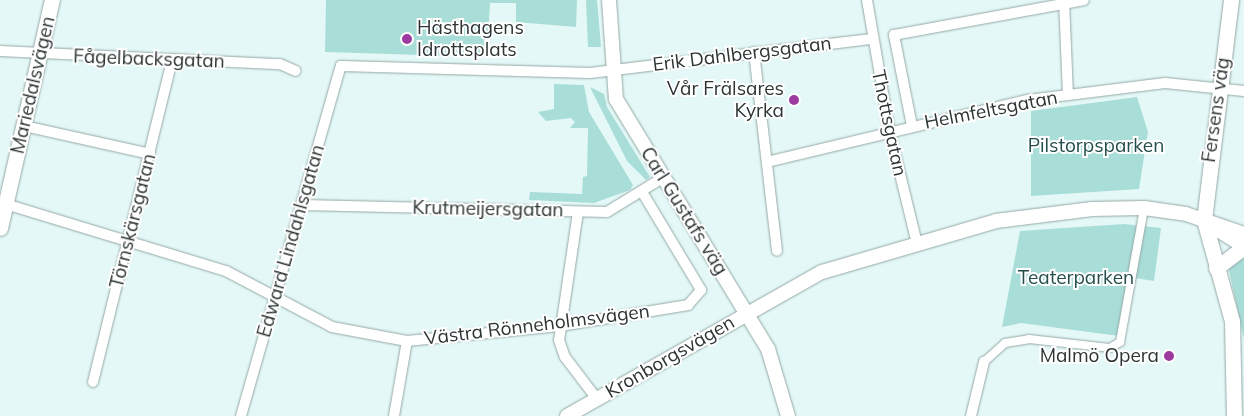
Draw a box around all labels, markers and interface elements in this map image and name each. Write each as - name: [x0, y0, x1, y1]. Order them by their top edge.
- street label: Mariedalsvägen: [6, 14, 60, 156]
- place label: Hästhagens Idrottsplats: [417, 17, 524, 61]
- street label: Erik Dahlbergsgatan: [651, 32, 833, 76]
- marker: Hästhagens Idrottsplats: [401, 33, 413, 45]
- street label: Fågelbacksgatan: [73, 45, 225, 73]
- street label: Fersens väg: [1197, 56, 1235, 164]
- street label: Thottsgatan: [867, 68, 911, 178]
- place label: Vår Frälsares Kyrka: [667, 78, 784, 122]
- street label: Helmfeltsgatan: [922, 86, 1060, 134]
- marker: Vår Frälsares Kyrka: [788, 94, 800, 106]
- park label: Pilstorpsparken: [1028, 135, 1164, 157]
- street label: Edward Lindahlsgatan: [253, 142, 329, 340]
- street label: Carl Gustafs väg: [636, 143, 732, 279]
- street label: Törnskärsgatan: [105, 151, 161, 291]
- street label: Krutmeijersgatan: [412, 196, 564, 222]
- park label: Teaterparken: [1018, 267, 1134, 289]
- street label: Västra Rönneholmsvägen: [423, 300, 651, 350]
- street label: Kronborgsvägen: [602, 311, 738, 403]
- place label: Malmö Opera: [1040, 345, 1159, 367]
- marker: Malmö Opera: [1163, 350, 1175, 362]

